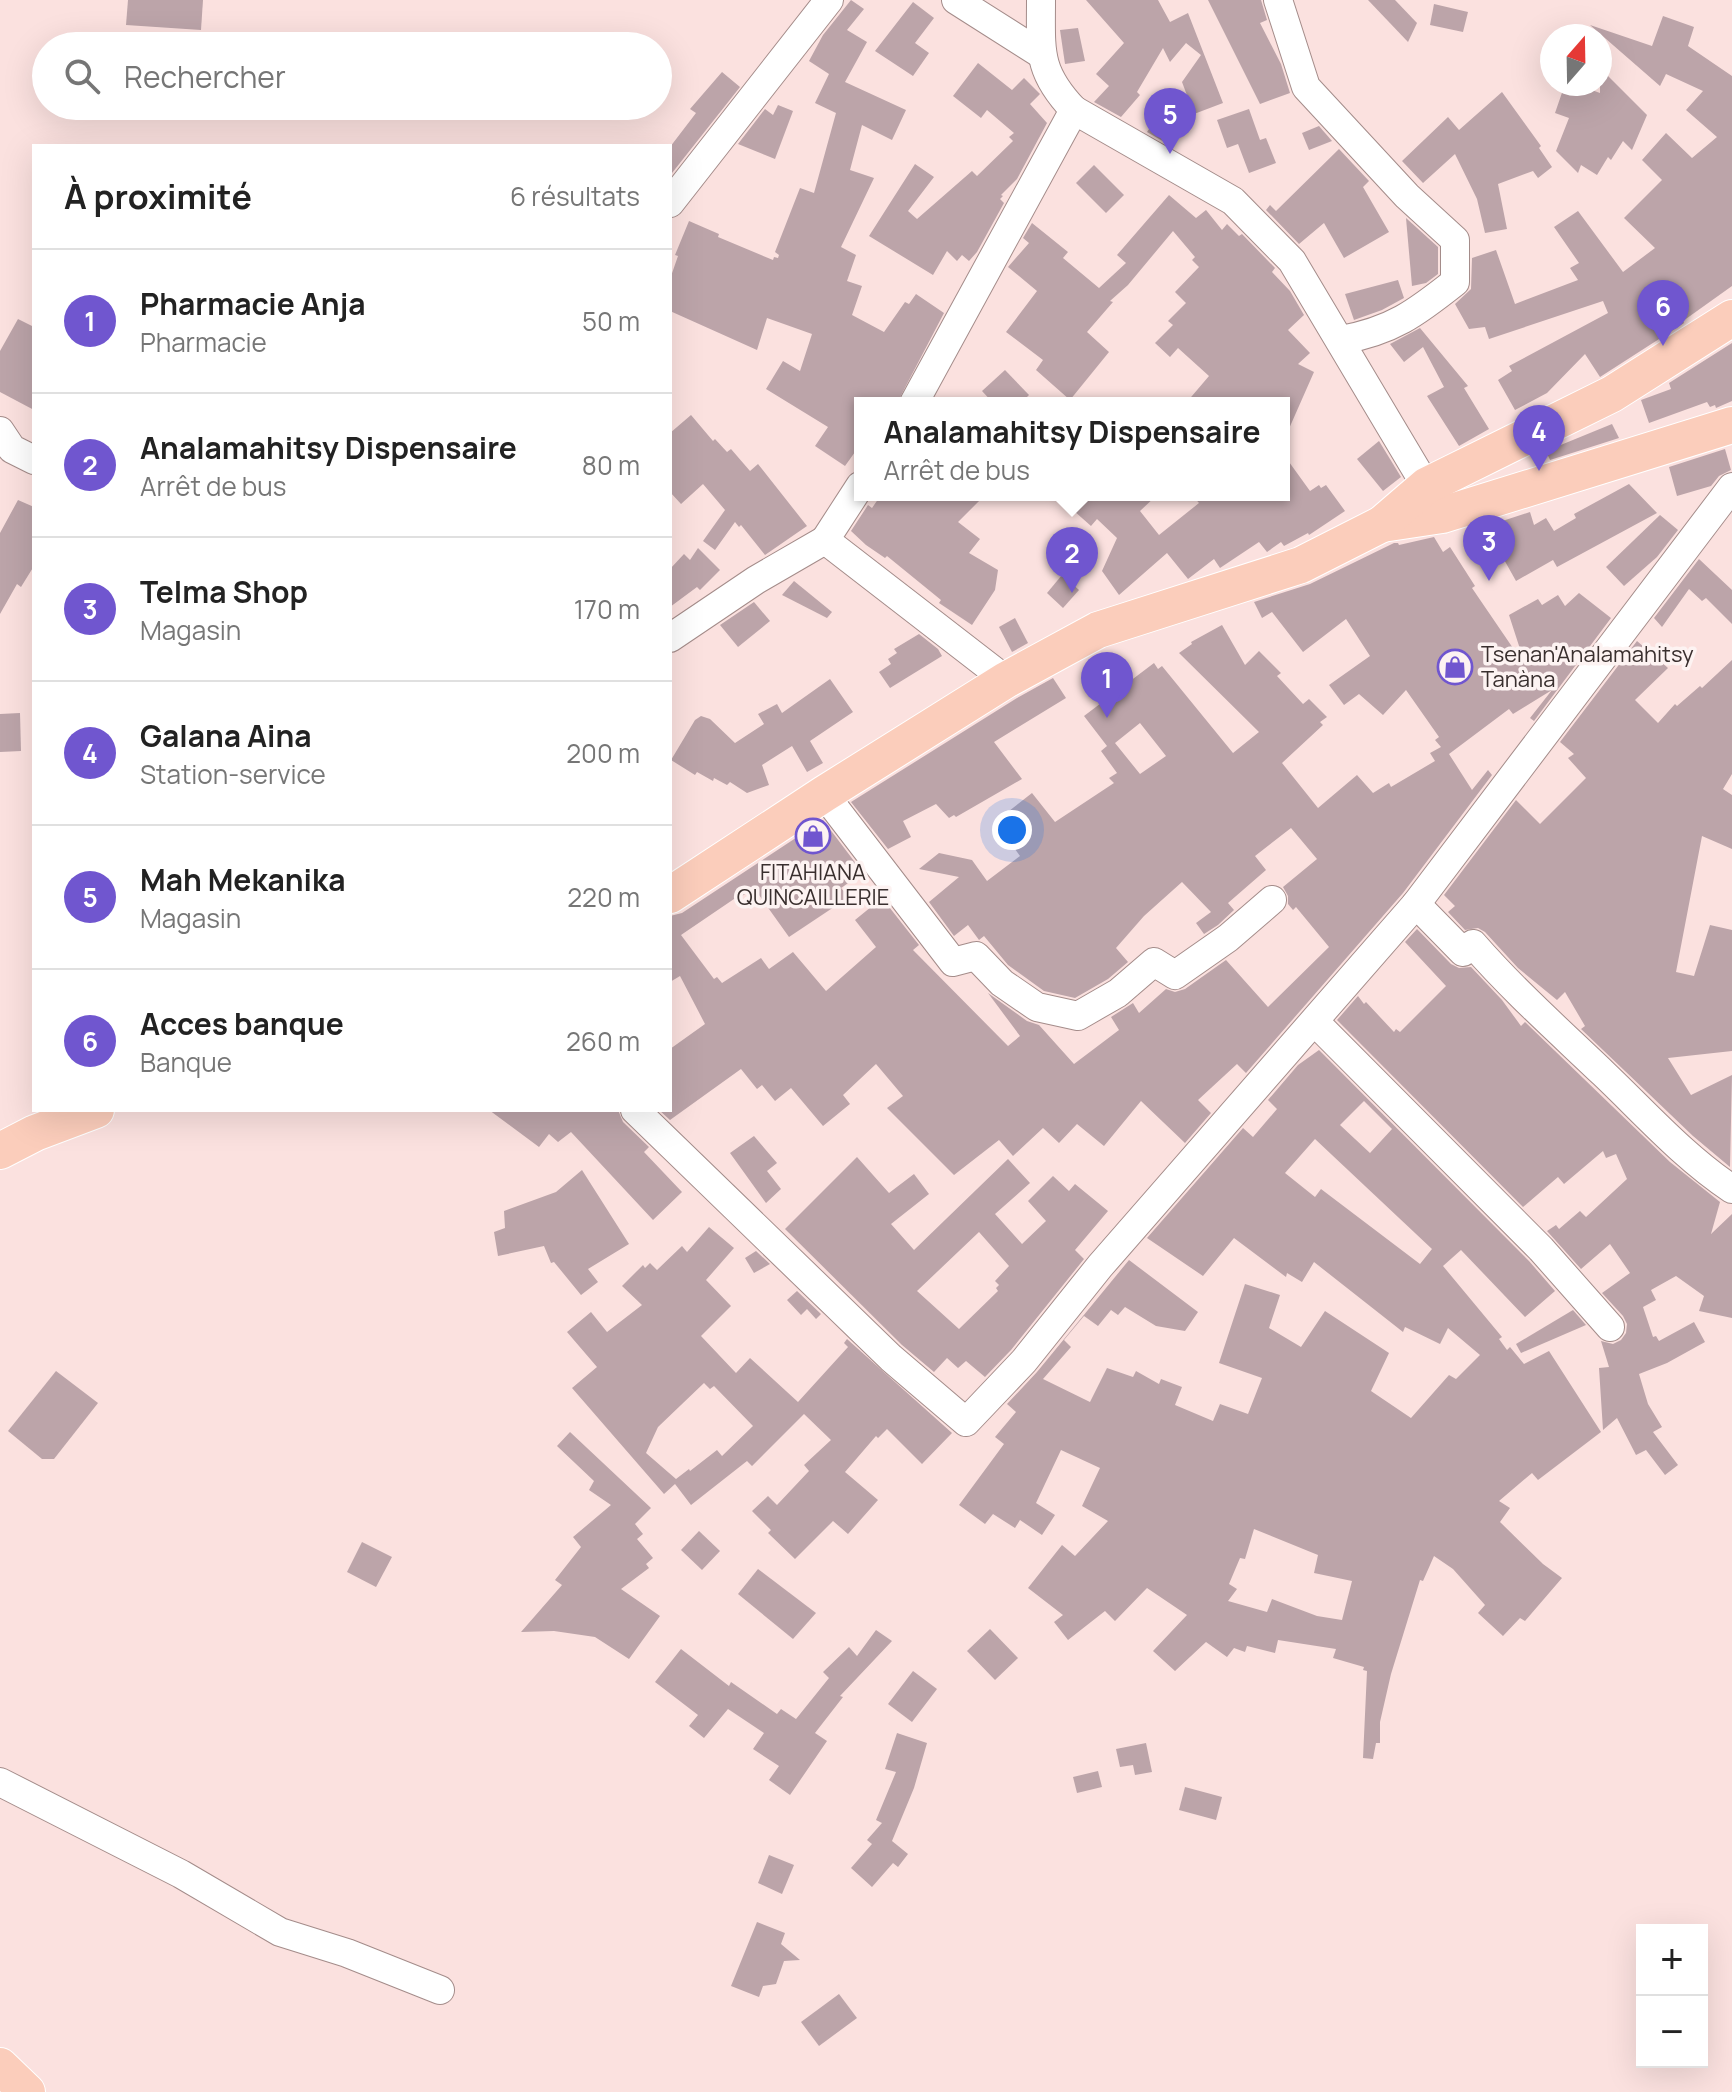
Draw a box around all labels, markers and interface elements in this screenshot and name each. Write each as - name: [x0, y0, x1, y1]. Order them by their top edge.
- north arrow: [1540, 24, 1612, 96]
- search box: [32, 32, 672, 120]
- icon: search: [60, 54, 104, 98]
- text: Rechercher: [124, 56, 286, 97]
- pin: 5: [1144, 88, 1196, 154]
- text: À proximité: [64, 173, 252, 219]
- text: 6 résultats: [510, 178, 640, 214]
- pin: 6: [1637, 280, 1689, 346]
- text: Pharmacie Anja: [140, 283, 366, 324]
- text: 1: [84, 303, 96, 339]
- text: 50 m: [582, 303, 640, 339]
- text: Pharmacie: [140, 324, 267, 360]
- popup: [854, 397, 1290, 501]
- pin: 4: [1513, 405, 1565, 471]
- text: Analamahitsy Dispensaire: [884, 411, 1260, 452]
- text: Analamahitsy Dispensaire: [140, 427, 517, 468]
- text: 2: [82, 447, 98, 483]
- text: 80 m: [582, 447, 640, 483]
- text: Arrêt de bus: [884, 452, 1030, 488]
- text: Arrêt de bus: [140, 468, 286, 504]
- pin: 3: [1463, 515, 1515, 581]
- pin: 2: [1046, 527, 1098, 593]
- text: Telma Shop: [140, 571, 308, 612]
- text: 3: [82, 591, 98, 627]
- text: 170 m: [574, 591, 640, 627]
- text: Magasin: [140, 612, 241, 648]
- place label: Tsenan'Analamahitsy Tanàna: [1481, 639, 1694, 694]
- shop icon: Tsenan'Analamahitsy Tanàna: [1436, 648, 1474, 686]
- pin: 1: [1081, 652, 1133, 718]
- text: Galana Aina: [140, 715, 312, 756]
- text: 4: [82, 735, 98, 771]
- text: 200 m: [566, 735, 640, 771]
- text: Station-service: [140, 756, 326, 792]
- your location: [992, 810, 1032, 850]
- shop icon: FITAHIANA QUINCAILLERIE: [794, 817, 832, 855]
- place label: FITAHIANA QUINCAILLERIE: [737, 857, 889, 912]
- text: Mah Mekanika: [140, 859, 345, 900]
- text: 5: [82, 879, 98, 915]
- text: 220 m: [567, 879, 640, 915]
- text: Magasin: [140, 900, 241, 936]
- text: Acces banque: [140, 1003, 344, 1044]
- text: 6: [82, 1023, 98, 1059]
- text: 260 m: [566, 1023, 640, 1059]
- text: Banque: [140, 1044, 232, 1080]
- map controls: [1636, 1924, 1708, 2068]
- button: +: [1636, 1924, 1708, 1996]
- button: −: [1636, 1996, 1708, 2068]

